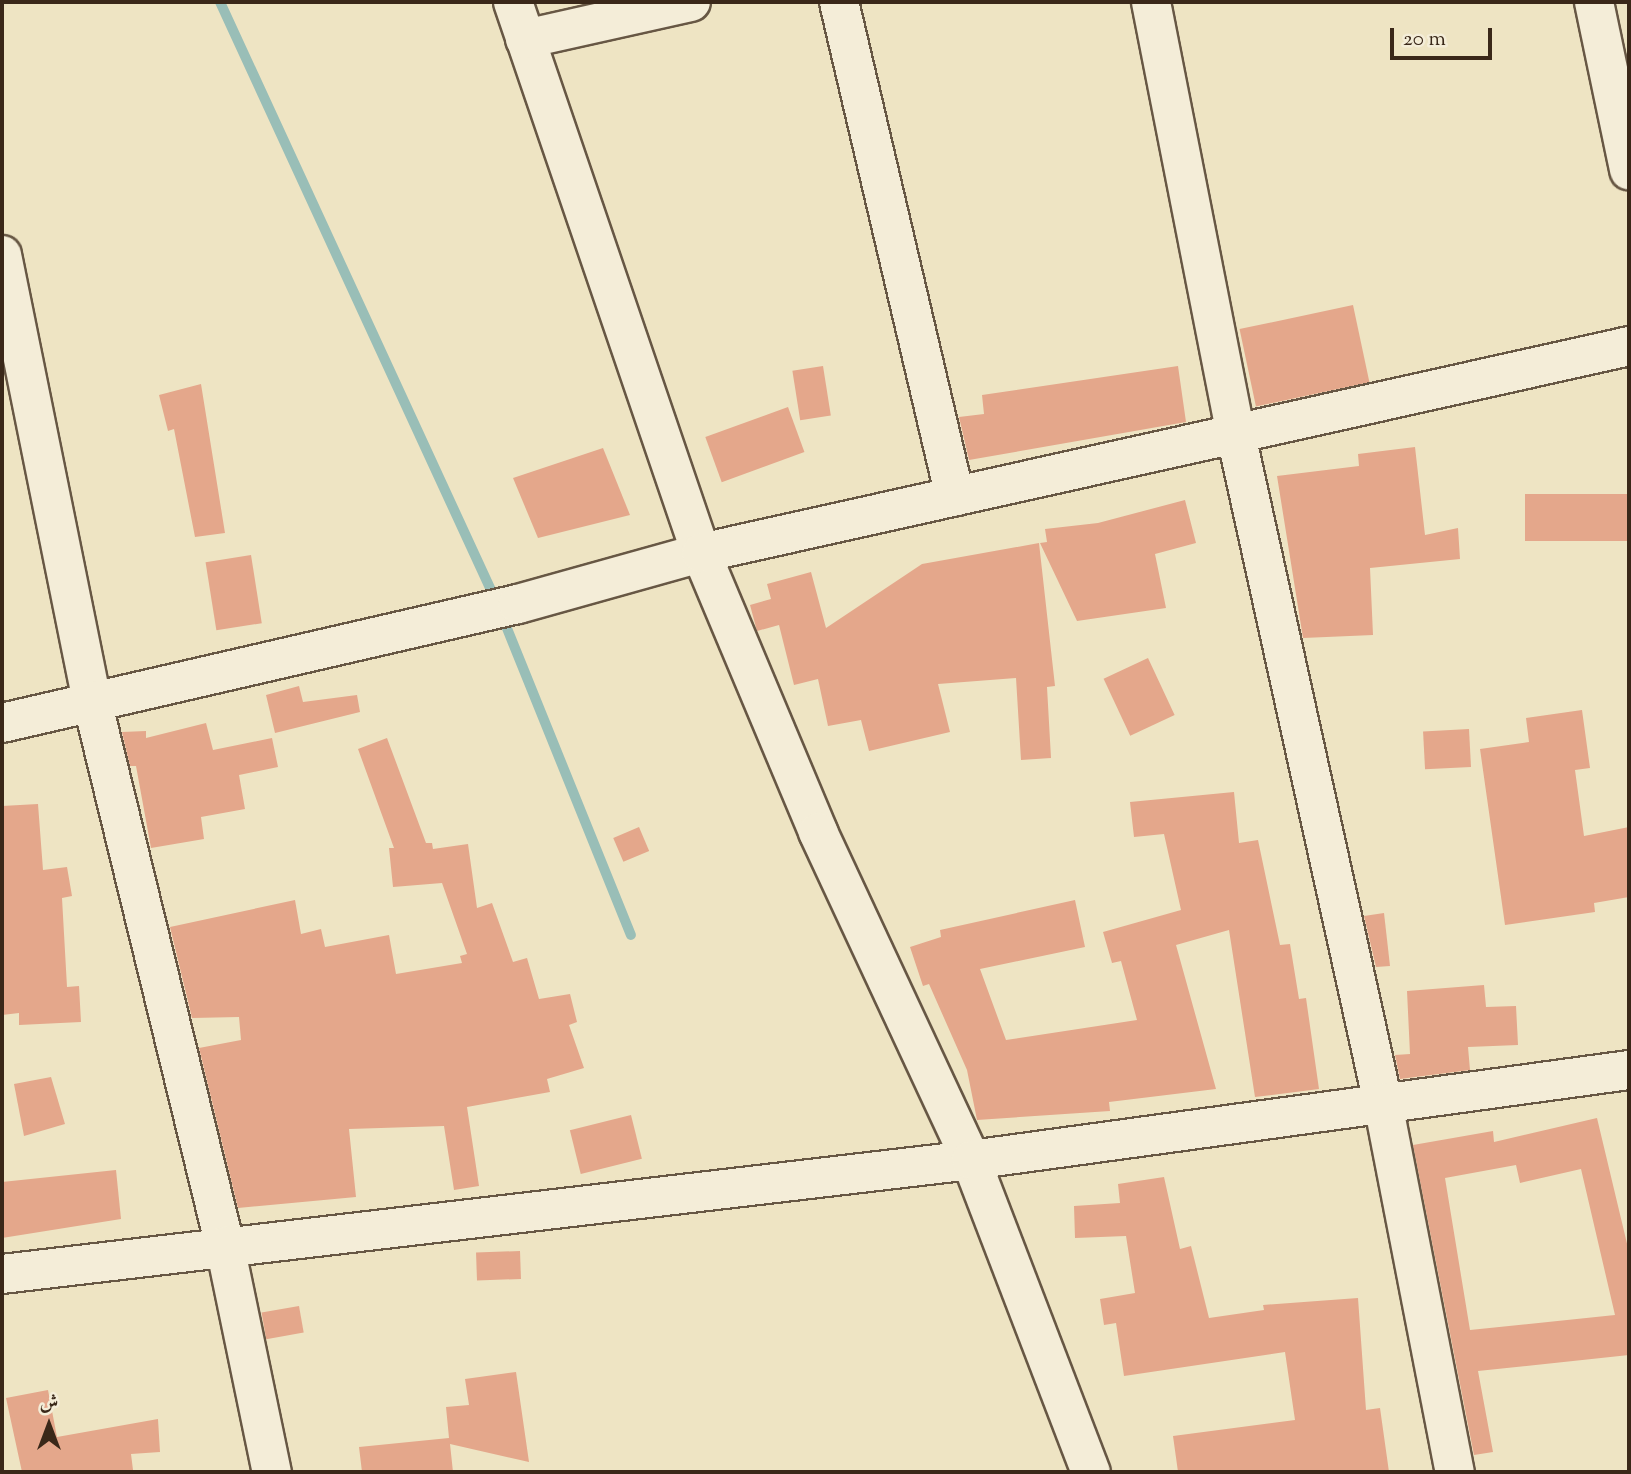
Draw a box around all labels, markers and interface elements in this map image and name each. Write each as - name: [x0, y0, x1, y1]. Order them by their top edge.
- scale bar: [1393, 14, 1494, 58]
- text: 20 m: [1403, 25, 1446, 55]
- north arrow: [14, 1390, 84, 1460]
- text: ش: [40, 1390, 58, 1417]

